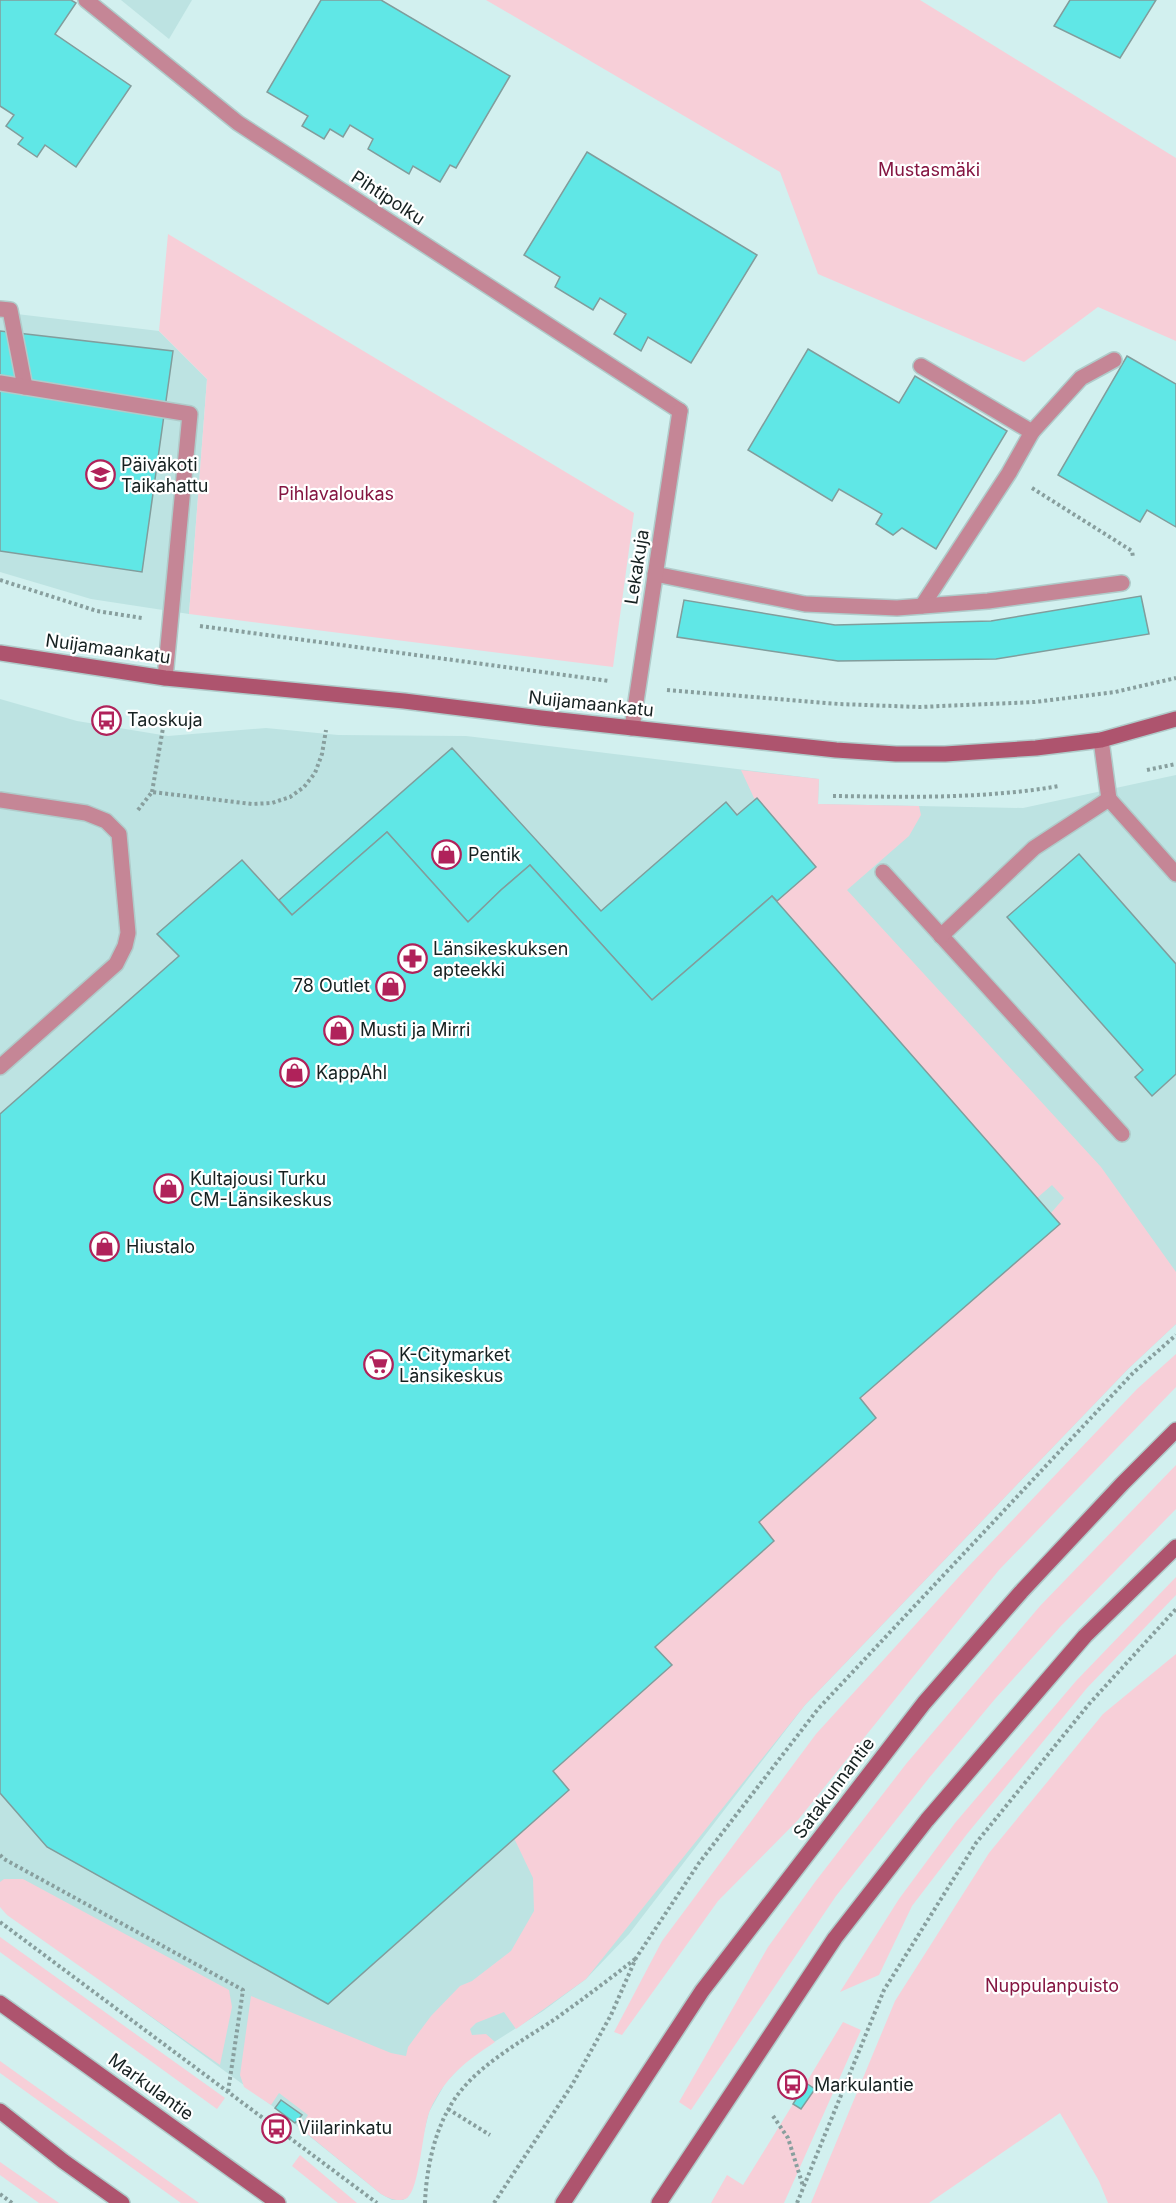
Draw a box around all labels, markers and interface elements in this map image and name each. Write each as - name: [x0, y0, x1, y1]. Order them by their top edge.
- park label: Mustasmäki: [878, 159, 980, 180]
- street label: Pihtipolku: [348, 166, 429, 229]
- place label: Päiväkoti Taikahattu: [121, 454, 209, 496]
- school or university icon: Päiväkoti Taikahattu: [84, 459, 116, 491]
- park label: Pihlavaloukas: [278, 483, 394, 504]
- street label: Lekakuja: [620, 528, 653, 606]
- street label: Nuijamaankatu: [44, 629, 172, 668]
- street label: Nuijamaankatu: [527, 686, 655, 721]
- bus stop icon: Taoskuja: [90, 704, 122, 736]
- place label: Taoskuja: [127, 709, 203, 730]
- shop icon: Pentik: [431, 839, 463, 871]
- place label: Pentik: [468, 844, 521, 865]
- place label: Länsikeskuksen apteekki: [433, 938, 568, 980]
- pharmacy icon: Länsikeskuksen apteekki: [396, 943, 428, 975]
- shop icon: 78 Outlet: [375, 970, 407, 1002]
- place label: 78 Outlet: [293, 975, 370, 996]
- shop icon: Musti ja Mirri: [323, 1014, 355, 1046]
- place label: Musti ja Mirri: [360, 1019, 470, 1040]
- shop icon: KappAhl: [279, 1057, 311, 1089]
- place label: KappAhl: [316, 1062, 387, 1083]
- place label: Kultajousi Turku CM-Länsikeskus: [190, 1168, 332, 1210]
- shop icon: Kultajousi Turku CM-Länsikeskus: [153, 1173, 185, 1205]
- shop icon: Hiustalo: [89, 1231, 121, 1263]
- place label: Hiustalo: [126, 1236, 195, 1257]
- place label: K-Citymarket Länsikeskus: [399, 1344, 510, 1386]
- supermarket icon: K-Citymarket Länsikeskus: [362, 1349, 394, 1381]
- street label: Satakunnantie: [789, 1733, 878, 1842]
- park label: Nuppulanpuisto: [985, 1975, 1119, 1996]
- street label: Markulantie: [105, 2049, 198, 2124]
- bus stop icon: Markulantie: [777, 2069, 809, 2101]
- place label: Markulantie: [814, 2074, 914, 2095]
- bus stop icon: Viilarinkatu: [261, 2112, 293, 2144]
- place label: Viilarinkatu: [298, 2117, 392, 2138]

